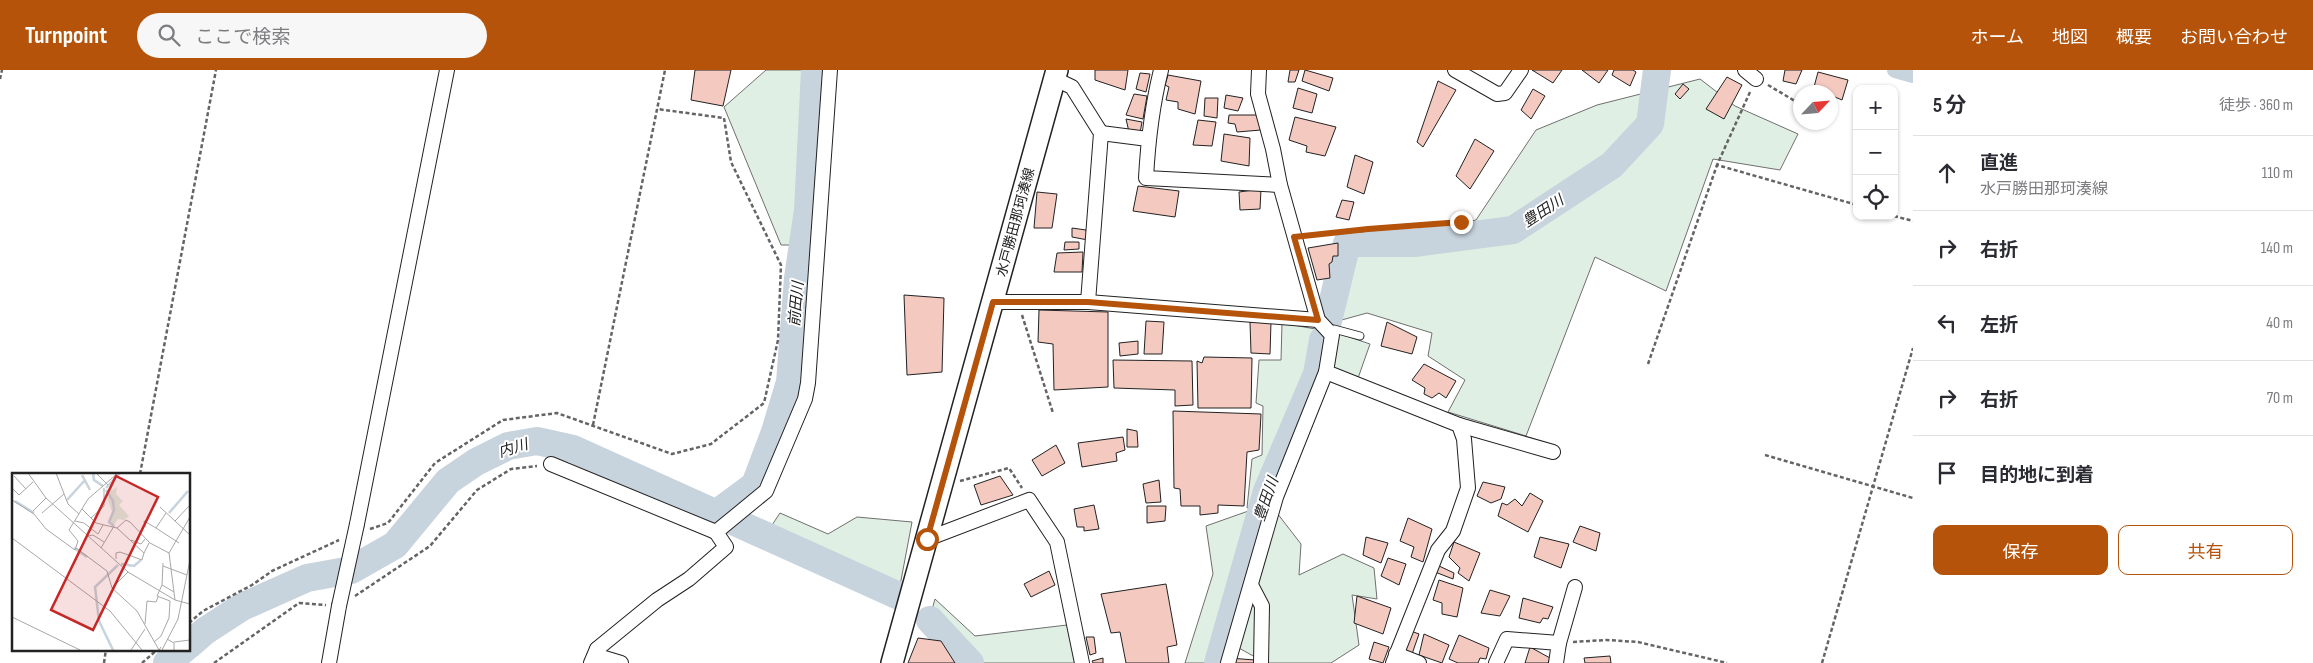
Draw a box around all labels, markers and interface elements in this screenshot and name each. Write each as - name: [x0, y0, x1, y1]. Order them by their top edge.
- search box: [137, 13, 487, 58]
- text: Turnpoint: [25, 21, 107, 50]
- icon: search: [155, 21, 183, 49]
- text: ここで検索: [195, 26, 290, 49]
- text: ホーム: [1971, 27, 2024, 48]
- text: 地図: [2052, 27, 2088, 48]
- text: 概要: [2116, 27, 2152, 48]
- text: お問い合わせ: [2180, 27, 2288, 48]
- north arrow: [1793, 85, 1838, 130]
- map controls: [1853, 85, 1898, 220]
- button: +: [1853, 85, 1898, 130]
- text: 5 分: [1933, 93, 1967, 118]
- text: 徒歩 · 360 m: [2219, 96, 2293, 115]
- button: −: [1853, 130, 1898, 175]
- text: 直進: [1980, 152, 2018, 175]
- icon: ahead: [1933, 159, 1961, 187]
- text: 110 m: [2262, 164, 2293, 183]
- street label: 水戸勝田那珂湊線: [993, 166, 1038, 278]
- button: locate: [1853, 175, 1898, 220]
- text: 水戸勝田那珂湊線: [1980, 180, 2108, 199]
- water label: 豊田川: [1519, 190, 1569, 232]
- route end: [1450, 211, 1473, 234]
- icon: right: [1933, 234, 1961, 262]
- text: 右折: [1980, 239, 2018, 262]
- text: 140 m: [2261, 239, 2293, 258]
- water label: 前田川: [785, 279, 808, 327]
- icon: left: [1933, 309, 1961, 337]
- text: 左折: [1980, 314, 2018, 337]
- text: 40 m: [2266, 314, 2293, 333]
- icon: right: [1933, 384, 1961, 412]
- text: 右折: [1980, 389, 2018, 412]
- text: 70 m: [2267, 389, 2293, 408]
- water label: 内川: [496, 434, 532, 462]
- icon: arrive: [1933, 459, 1961, 487]
- text: 目的地に到着: [1980, 464, 2094, 487]
- inset map: [12, 473, 190, 650]
- water label: 豊田川: [1250, 473, 1283, 524]
- button: 保存: [1933, 525, 2108, 575]
- button: 共有: [2118, 525, 2293, 575]
- route start: [916, 528, 939, 551]

